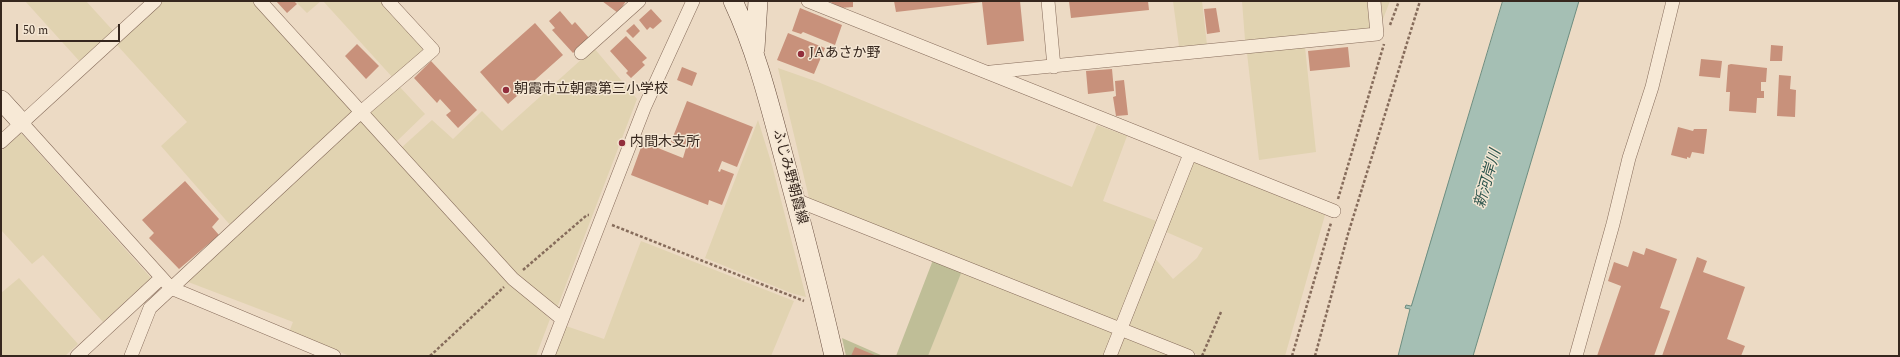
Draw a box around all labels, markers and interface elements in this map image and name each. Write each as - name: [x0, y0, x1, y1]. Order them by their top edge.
- scale bar: [18, 16, 122, 42]
- text: 50 m: [23, 21, 48, 40]
- place label: JAあさか野: [809, 46, 880, 62]
- marker: JAあさか野: [796, 49, 806, 59]
- place label: 朝霞市立朝霞第三小学校: [514, 82, 668, 98]
- marker: 朝霞市立朝霞第三小学校: [501, 85, 511, 95]
- street label: ふじみ野朝霞線: [768, 127, 810, 227]
- place label: 内間木支所: [630, 135, 700, 151]
- marker: 内間木支所: [617, 138, 627, 148]
- water label: 新河岸川: [1472, 148, 1506, 210]

